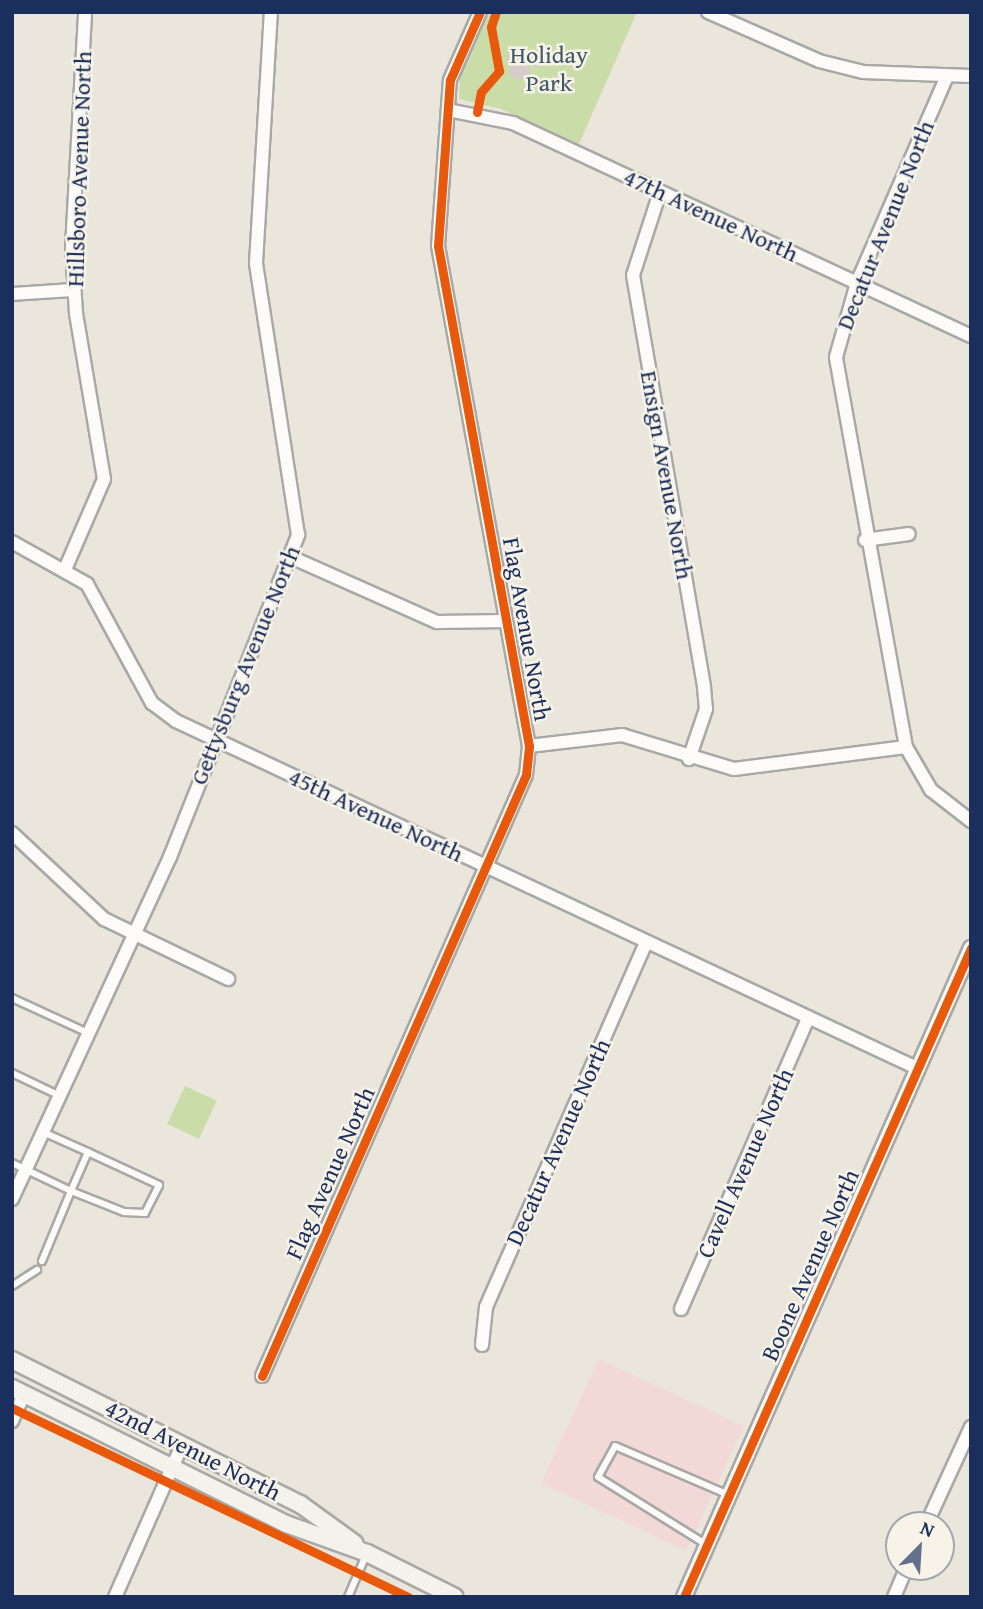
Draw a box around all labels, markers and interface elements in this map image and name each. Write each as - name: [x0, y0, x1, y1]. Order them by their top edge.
- park label: Holiday Park: [510, 41, 588, 97]
- street label: Hillsboro Avenue North: [60, 50, 98, 288]
- street label: Decatur Avenue North: [830, 116, 940, 334]
- street label: 47th Avenue North: [619, 162, 803, 268]
- street label: Ensign Avenue North: [634, 368, 700, 582]
- street label: Flag Avenue North: [497, 535, 557, 723]
- street label: Gettysburg Avenue North: [184, 541, 306, 789]
- street label: 45th Avenue North: [284, 762, 468, 868]
- street label: Decatur Avenue North: [499, 1034, 617, 1250]
- street label: Cavell Avenue North: [690, 1064, 800, 1262]
- street label: Flag Avenue North: [279, 1082, 381, 1264]
- street label: Boone Avenue North: [755, 1165, 865, 1365]
- street label: 42nd Avenue North: [100, 1393, 286, 1507]
- north arrow: [885, 1511, 955, 1581]
- text: N: [916, 1513, 939, 1544]

